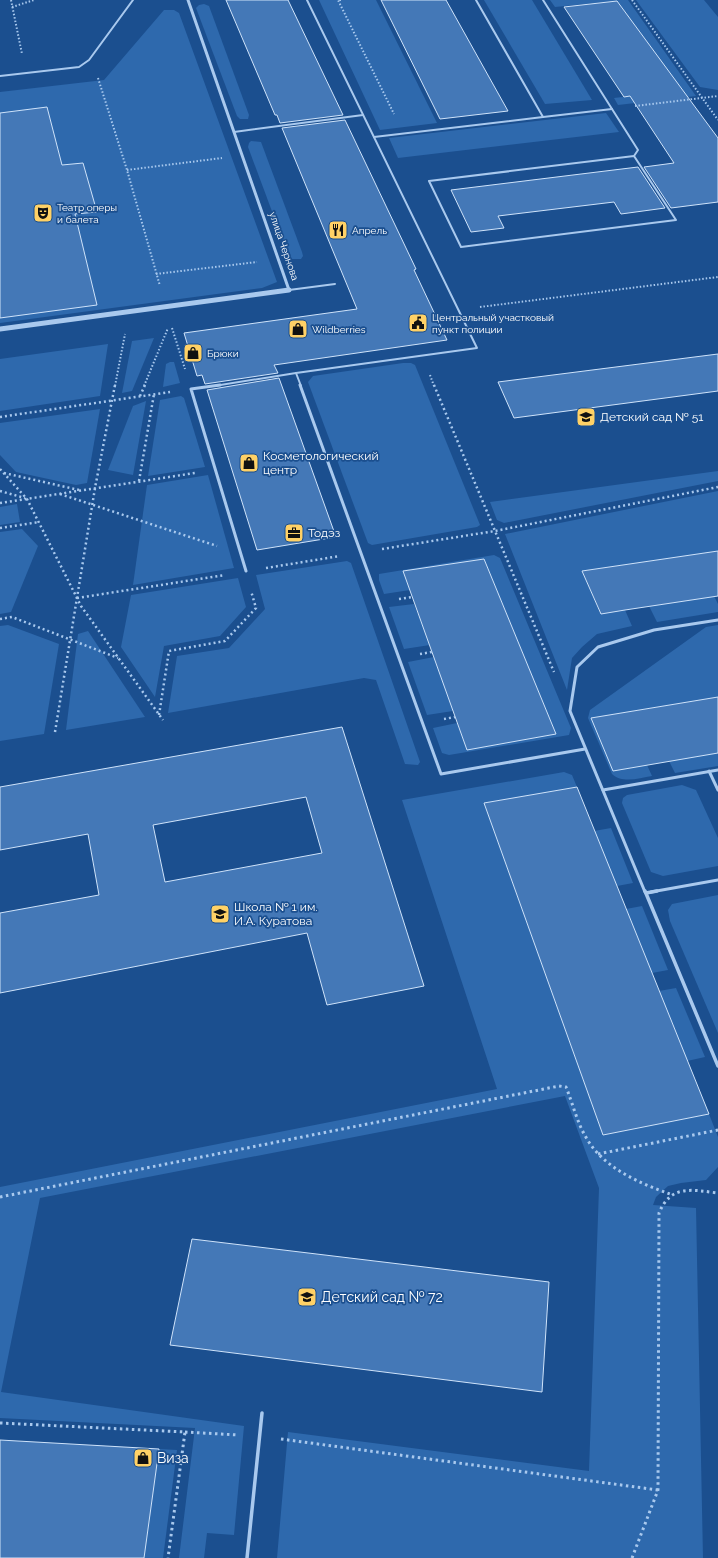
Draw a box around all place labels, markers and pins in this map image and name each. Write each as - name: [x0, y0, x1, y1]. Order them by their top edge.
- theatre icon: Театр оперы и балета: [32, 202, 54, 224]
- place label: Театр оперы и балета: [57, 202, 117, 225]
- restaurant icon: Апрель: [327, 219, 349, 241]
- place label: Апрель: [352, 225, 387, 236]
- public building icon: Центральный участковый пункт полиции: [407, 312, 429, 334]
- place label: Центральный участковый пункт полиции: [432, 312, 554, 335]
- shop icon: Wildberries: [287, 318, 309, 340]
- place label: Wildberries: [312, 324, 366, 335]
- shop icon: Брюки: [182, 342, 204, 364]
- place label: Брюки: [207, 348, 239, 359]
- school or university icon: Детский сад № 51: [575, 406, 597, 428]
- place label: Детский сад № 51: [600, 410, 703, 424]
- place label: Косметологический центр: [263, 449, 379, 477]
- shop icon: Косметологический центр: [238, 452, 260, 474]
- office icon: Тодэз: [283, 522, 305, 544]
- place label: Тодэз: [308, 526, 341, 540]
- place label: Школа № 1 им. И.А. Куратова: [234, 900, 318, 928]
- school or university icon: Школа № 1 им. И.А. Куратова: [209, 903, 231, 925]
- school or university icon: Детский сад № 72: [296, 1286, 318, 1308]
- place label: Детский сад № 72: [321, 1289, 443, 1305]
- shop icon: Виза: [132, 1447, 154, 1469]
- place label: Виза: [157, 1450, 189, 1466]

